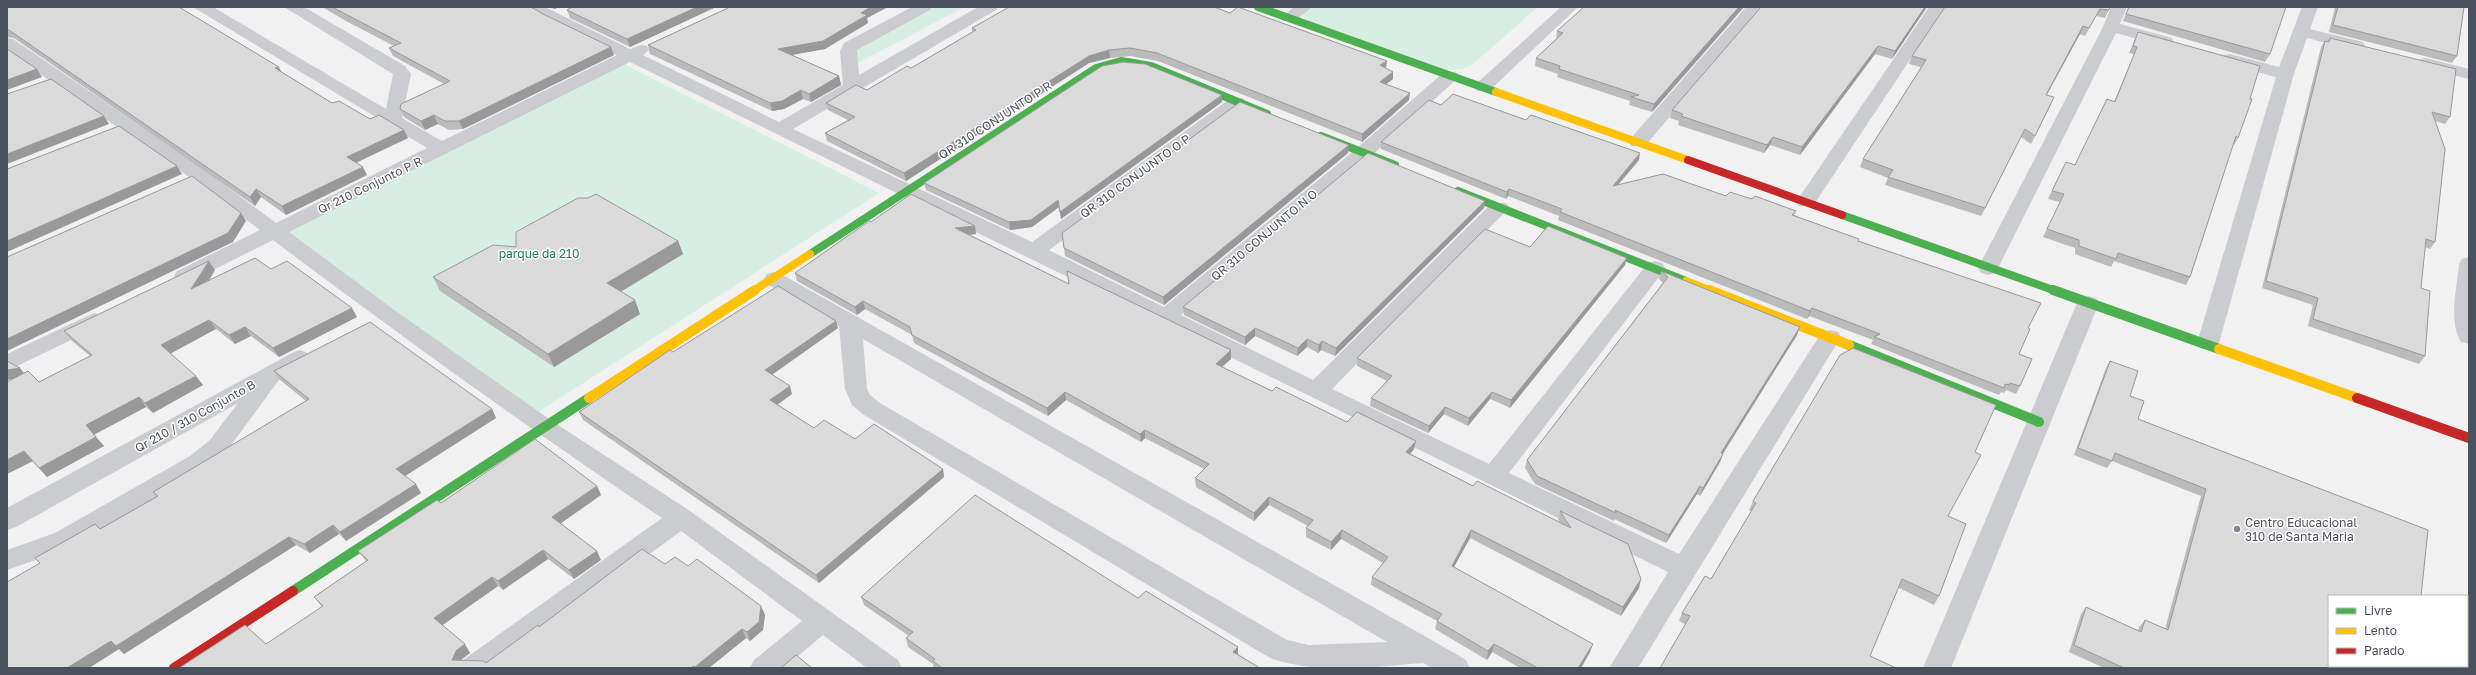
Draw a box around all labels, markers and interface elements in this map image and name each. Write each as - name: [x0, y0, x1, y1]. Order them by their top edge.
- street label: QR 310 CONJUNTO P R: [936, 78, 1054, 162]
- street label: QR 310 CONJUNTO O P: [1077, 131, 1193, 221]
- street label: Qr 210 Conjunto P R: [315, 153, 425, 217]
- street label: QR 310 CONJUNTO N O: [1208, 186, 1320, 284]
- park label: parque da 210: [499, 246, 579, 261]
- street label: Qr 210 / 310 Conjunto B: [132, 377, 258, 455]
- place label: Centro Educacional 310 de Santa Maria: [2245, 515, 2357, 544]
- marker: Centro Educacional 310 de Santa Maria: [2232, 524, 2242, 534]
- legend: [2328, 595, 2468, 667]
- text: Livre: [2364, 603, 2392, 618]
- text: Lento: [2364, 623, 2397, 638]
- text: Parado: [2364, 643, 2404, 658]

